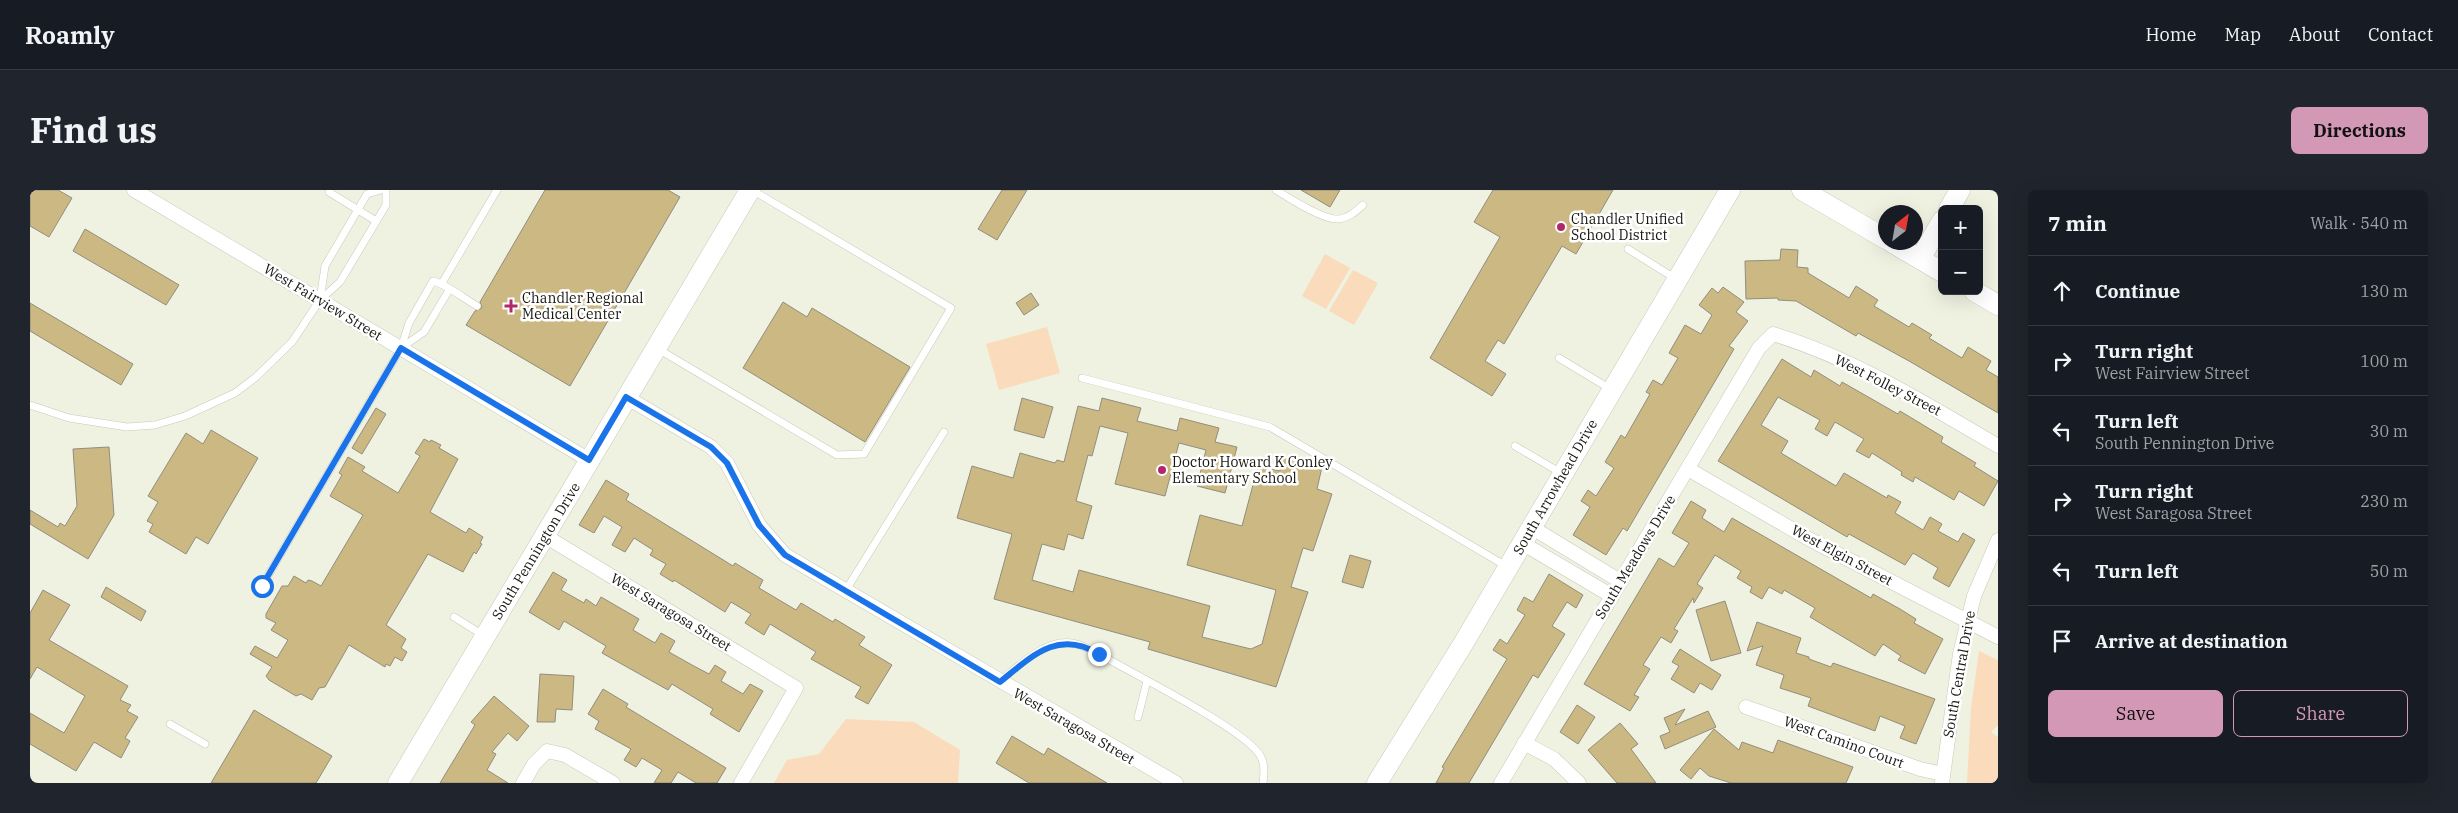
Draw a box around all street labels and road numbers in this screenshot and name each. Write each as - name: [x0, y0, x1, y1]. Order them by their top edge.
- street label: West Fairview Street: [260, 260, 386, 345]
- street label: West Folley Street: [1832, 350, 1944, 420]
- street label: South Arrowhead Drive: [1509, 416, 1601, 558]
- street label: South Pennington Drive: [488, 479, 584, 623]
- street label: South Meadows Drive: [1591, 492, 1679, 622]
- street label: West Elgin Street: [1788, 521, 1896, 589]
- street label: West Saragosa Street: [607, 569, 735, 655]
- street label: South Central Drive: [1939, 609, 1979, 739]
- street label: West Saragosa Street: [1010, 684, 1138, 768]
- street label: West Camino Court: [1781, 712, 1907, 772]

